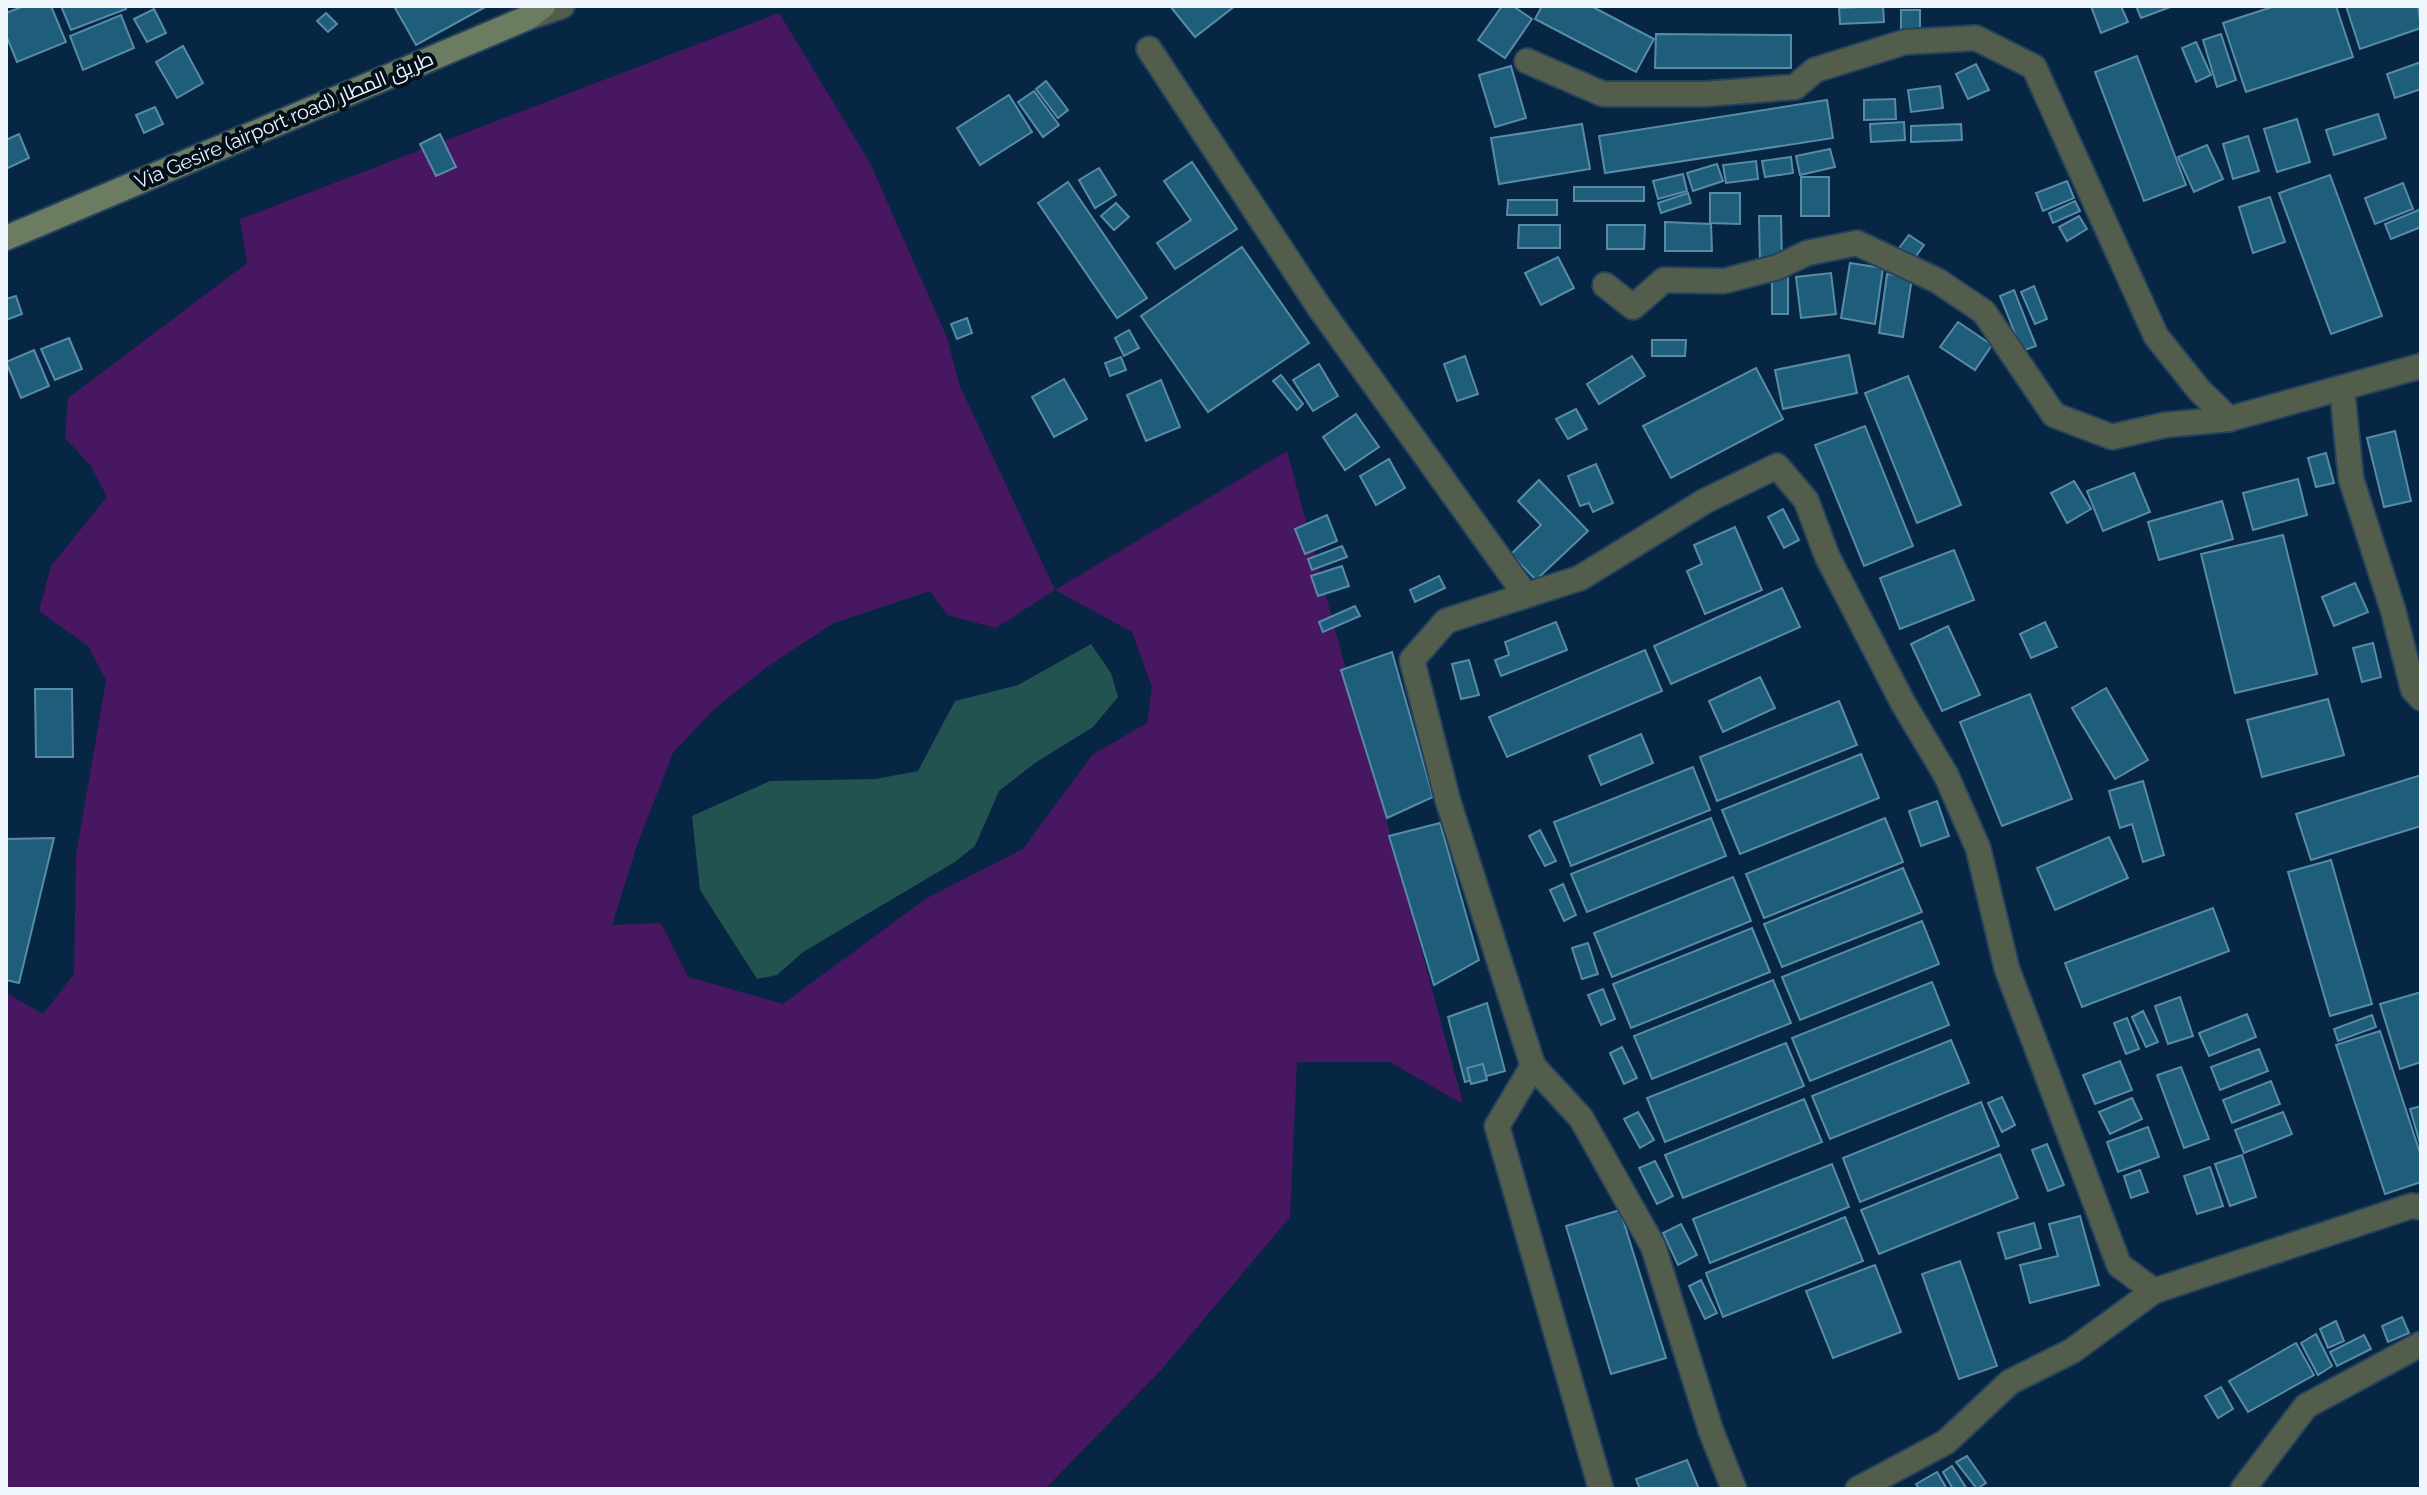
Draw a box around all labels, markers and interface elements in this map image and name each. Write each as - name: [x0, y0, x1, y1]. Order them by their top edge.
- street label: Via Gesire (airport road) طريق المطار: [131, 46, 437, 195]

